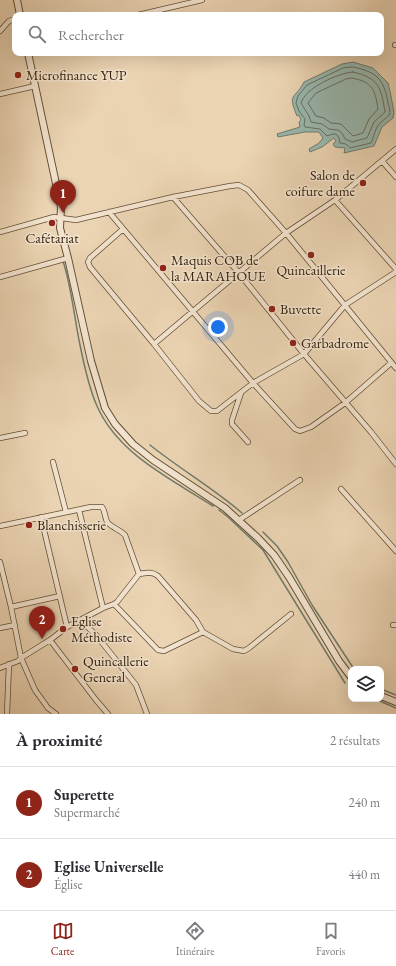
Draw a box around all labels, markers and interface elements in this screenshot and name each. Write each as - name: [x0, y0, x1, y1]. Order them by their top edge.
- search box: [12, 12, 384, 56]
- icon: search: [26, 23, 48, 45]
- text: Rechercher: [58, 25, 124, 44]
- place label: Microfinance YUP: [26, 66, 127, 84]
- marker: Microfinance YUP: [13, 70, 23, 80]
- place label: Salon de coifure dame: [285, 166, 356, 200]
- marker: Salon de coifure dame: [358, 178, 368, 188]
- pin: 1: [50, 180, 76, 213]
- marker: Cafétariat: [47, 218, 57, 228]
- place label: Cafétariat: [25, 229, 79, 247]
- marker: Quincaillerie: [306, 250, 316, 260]
- place label: Maquis COB de la MARAHOUE: [171, 251, 266, 285]
- place label: Quincaillerie: [276, 261, 346, 279]
- marker: Maquis COB de la MARAHOUE: [158, 263, 168, 273]
- place label: Buvette: [280, 300, 322, 318]
- marker: Buvette: [267, 304, 277, 314]
- your location: [208, 317, 228, 337]
- place label: Garbadrome: [301, 334, 370, 352]
- marker: Garbadrome: [288, 338, 298, 348]
- place label: Blanchisserie: [37, 516, 107, 534]
- marker: Blanchisserie: [24, 520, 34, 530]
- pin: 2: [29, 606, 55, 639]
- place label: Eglise Méthodiste: [71, 612, 133, 646]
- marker: Eglise Méthodiste: [58, 624, 68, 634]
- place label: Quincallerie General: [83, 652, 149, 686]
- marker: Quincallerie General: [70, 664, 80, 674]
- map controls: [348, 666, 384, 702]
- button: layers: [348, 666, 384, 702]
- text: À proximité: [16, 729, 102, 751]
- text: 2 résultats: [330, 732, 380, 749]
- text: Superette: [54, 785, 114, 804]
- text: 1: [26, 794, 32, 811]
- text: 240 m: [349, 794, 380, 811]
- text: Supermarché: [54, 804, 120, 821]
- text: Eglise Universelle: [54, 857, 164, 876]
- text: 2: [26, 866, 32, 883]
- text: 440 m: [349, 866, 380, 883]
- text: Église: [54, 876, 83, 893]
- tab: Carte: [51, 920, 74, 958]
- tab: Itinéraire: [176, 920, 214, 958]
- tab: Favoris: [316, 920, 345, 958]

